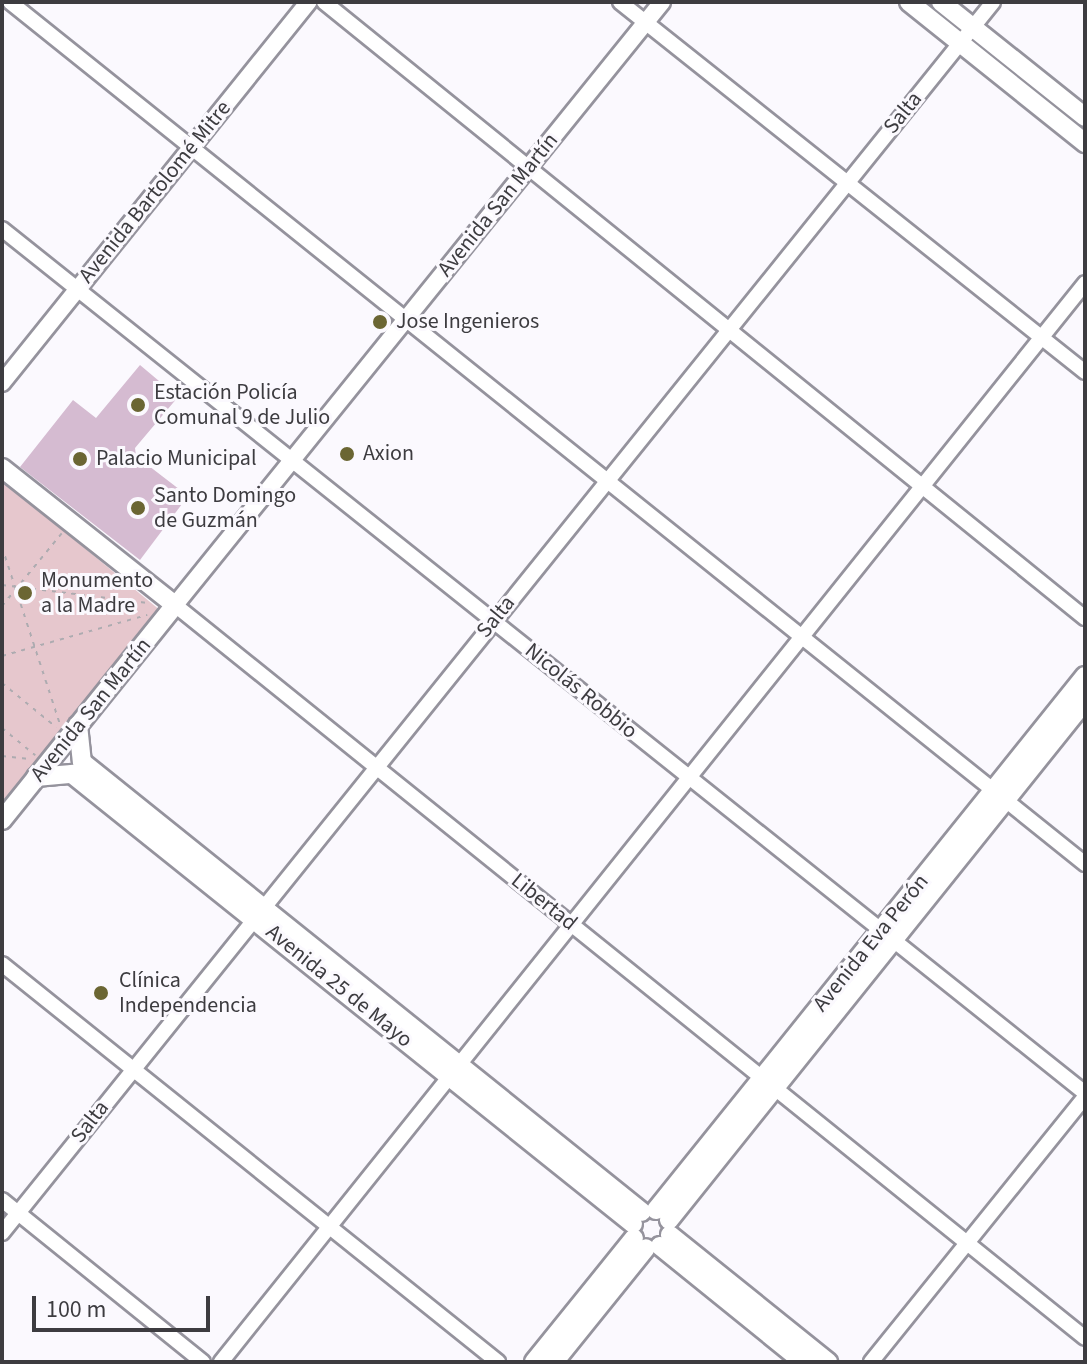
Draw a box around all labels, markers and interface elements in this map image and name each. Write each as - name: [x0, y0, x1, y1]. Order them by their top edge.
- street label: Salta: [878, 87, 928, 139]
- street label: Avenida Bartolomé Mitre: [73, 95, 237, 289]
- street label: Avenida San Martín: [432, 128, 564, 282]
- place label: Jose Ingenieros: [396, 309, 539, 335]
- marker: Jose Ingenieros: [371, 313, 389, 331]
- place label: Estación Policía Comunal 9 de Julio: [154, 379, 330, 430]
- marker: Estación Policía Comunal 9 de Julio: [129, 396, 147, 414]
- place label: Axion: [363, 441, 414, 467]
- marker: Axion: [338, 445, 356, 463]
- place label: Palacio Municipal: [96, 446, 257, 472]
- marker: Palacio Municipal: [71, 450, 89, 468]
- place label: Santo Domingo de Guzmán: [154, 482, 296, 534]
- marker: Santo Domingo de Guzmán: [129, 499, 147, 517]
- place label: Monumento a la Madre: [41, 567, 153, 618]
- marker: Monumento a la Madre: [16, 584, 34, 602]
- street label: Salta: [471, 591, 521, 643]
- street label: Avenida San Martín: [25, 633, 157, 787]
- street label: Nicolás Robbio: [519, 638, 643, 744]
- street label: Libertad: [506, 867, 582, 937]
- street label: Avenida Eva Perón: [808, 869, 934, 1017]
- street label: Avenida 25 de Mayo: [260, 919, 418, 1053]
- place label: Clínica Independencia: [119, 967, 257, 1018]
- marker: Clínica Independencia: [90, 982, 112, 1004]
- street label: Salta: [65, 1096, 115, 1148]
- scale bar: [36, 1280, 214, 1330]
- text: 100 m: [46, 1292, 106, 1327]

